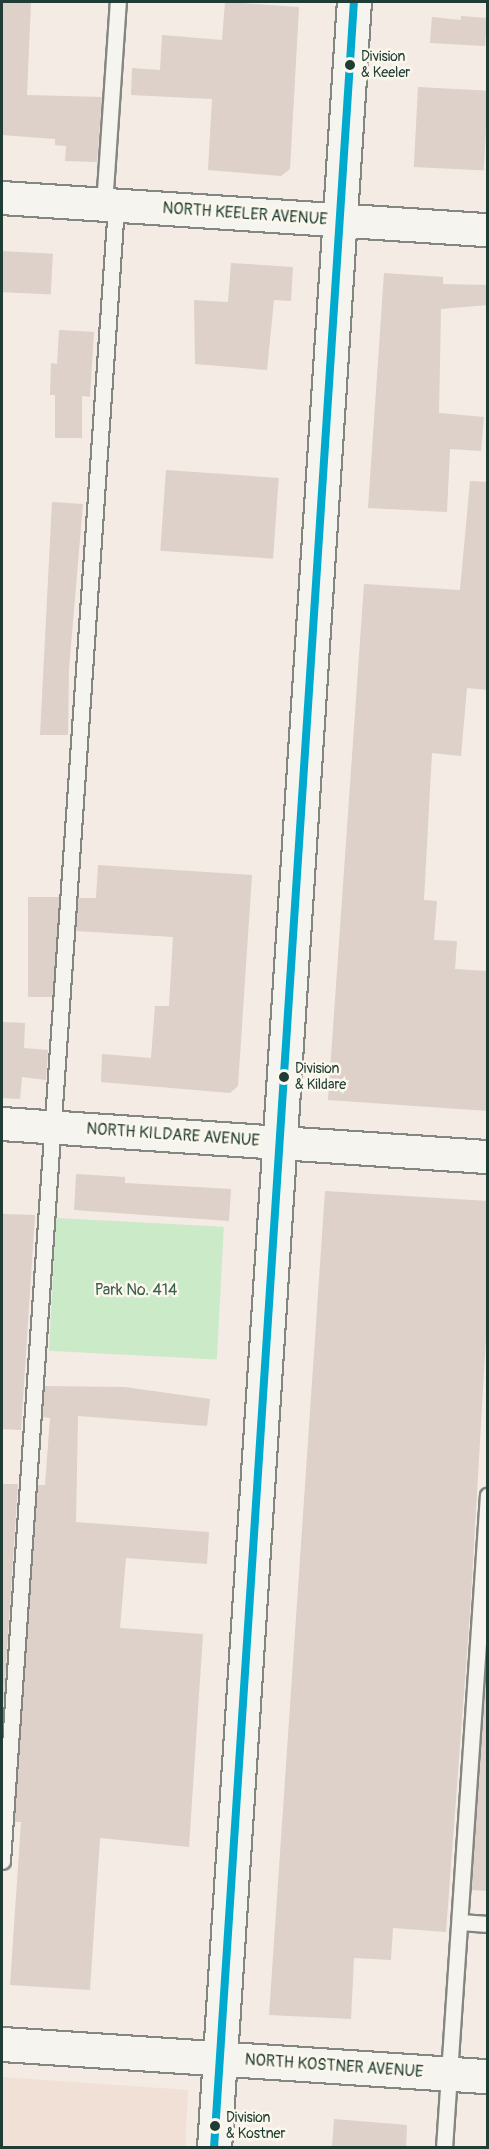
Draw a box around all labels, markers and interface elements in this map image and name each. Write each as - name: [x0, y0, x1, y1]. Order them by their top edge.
- place label: Division & Keeler: [361, 49, 410, 82]
- marker: Division & Keeler: [344, 59, 356, 71]
- street label: NORTH KEELER AVENUE: [162, 199, 328, 229]
- place label: Division & Kildare: [295, 1061, 346, 1094]
- marker: Division & Kildare: [278, 1071, 290, 1083]
- street label: NORTH KILDARE AVENUE: [86, 1119, 260, 1151]
- park label: Park No. 414: [95, 1280, 177, 1300]
- street label: NORTH KOSTNER AVENUE: [244, 2050, 424, 2082]
- place label: Division & Kostner: [226, 2110, 285, 2142]
- marker: Division & Kostner: [209, 2120, 221, 2132]

